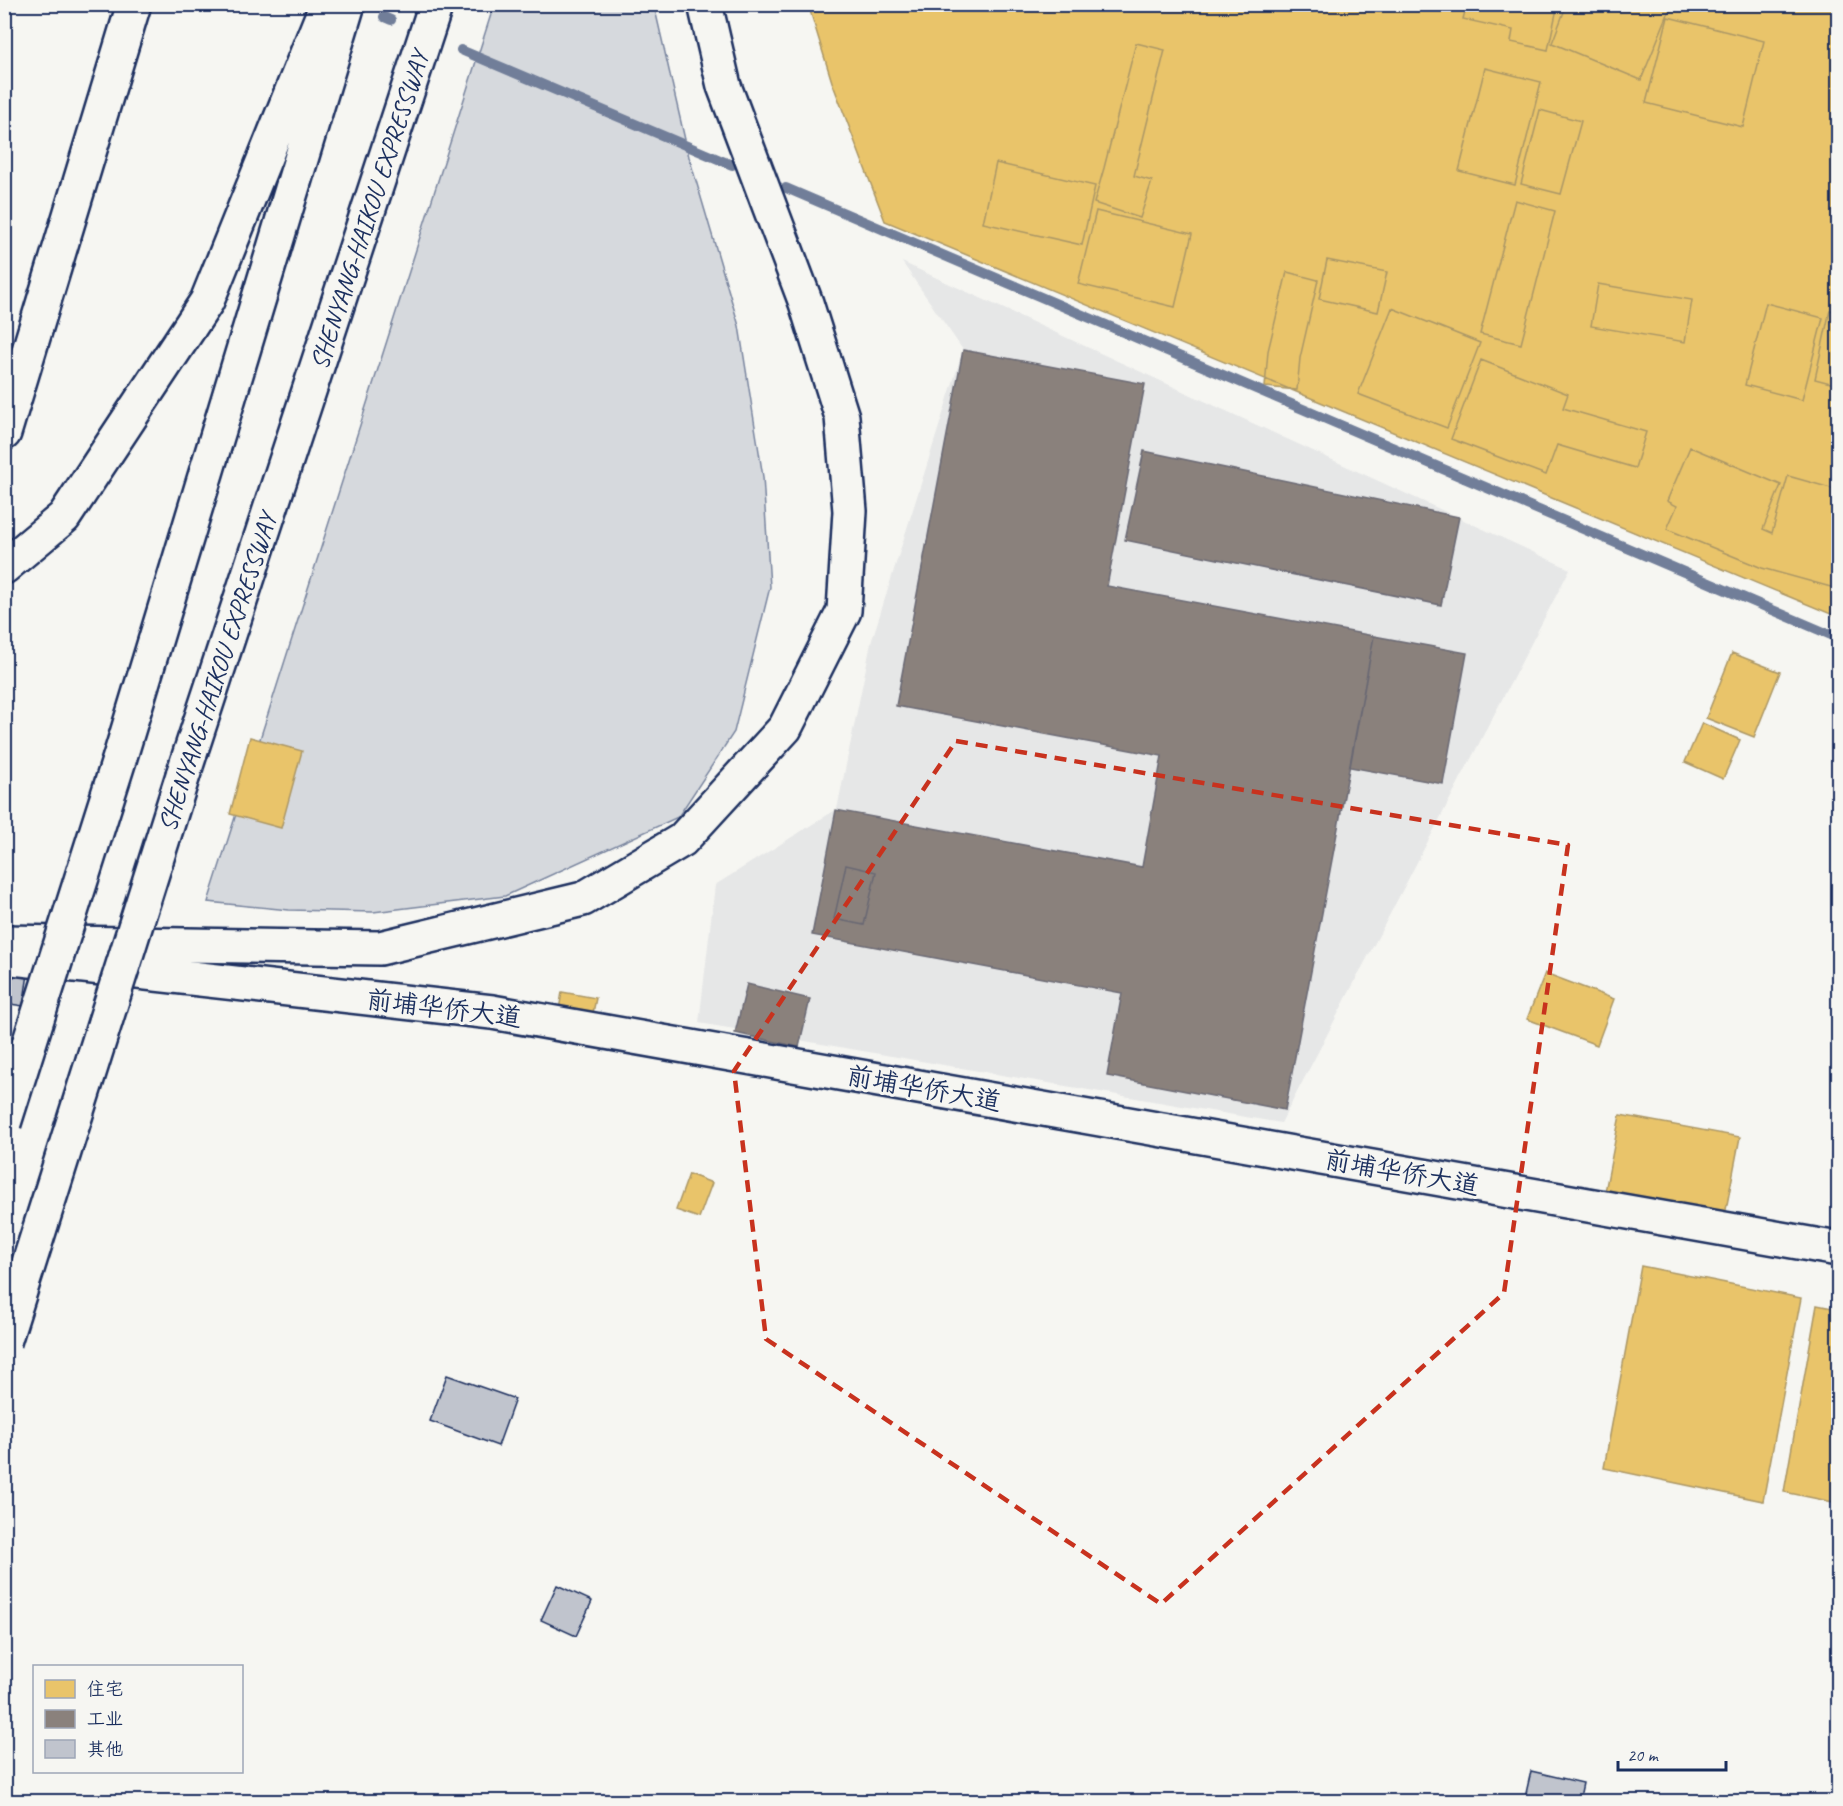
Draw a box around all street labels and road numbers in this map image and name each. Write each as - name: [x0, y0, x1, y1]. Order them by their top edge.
- street label: SHENYANG-HAIKOU EXPRESSWAY: [302, 43, 438, 373]
- street label: SHENYANG-HAIKOU EXPRESSWAY: [150, 505, 286, 835]
- street label: 前埔华侨大道: [365, 983, 523, 1034]
- street label: 前埔华侨大道: [844, 1059, 1004, 1118]
- street label: 前埔华侨大道: [1322, 1143, 1482, 1202]

